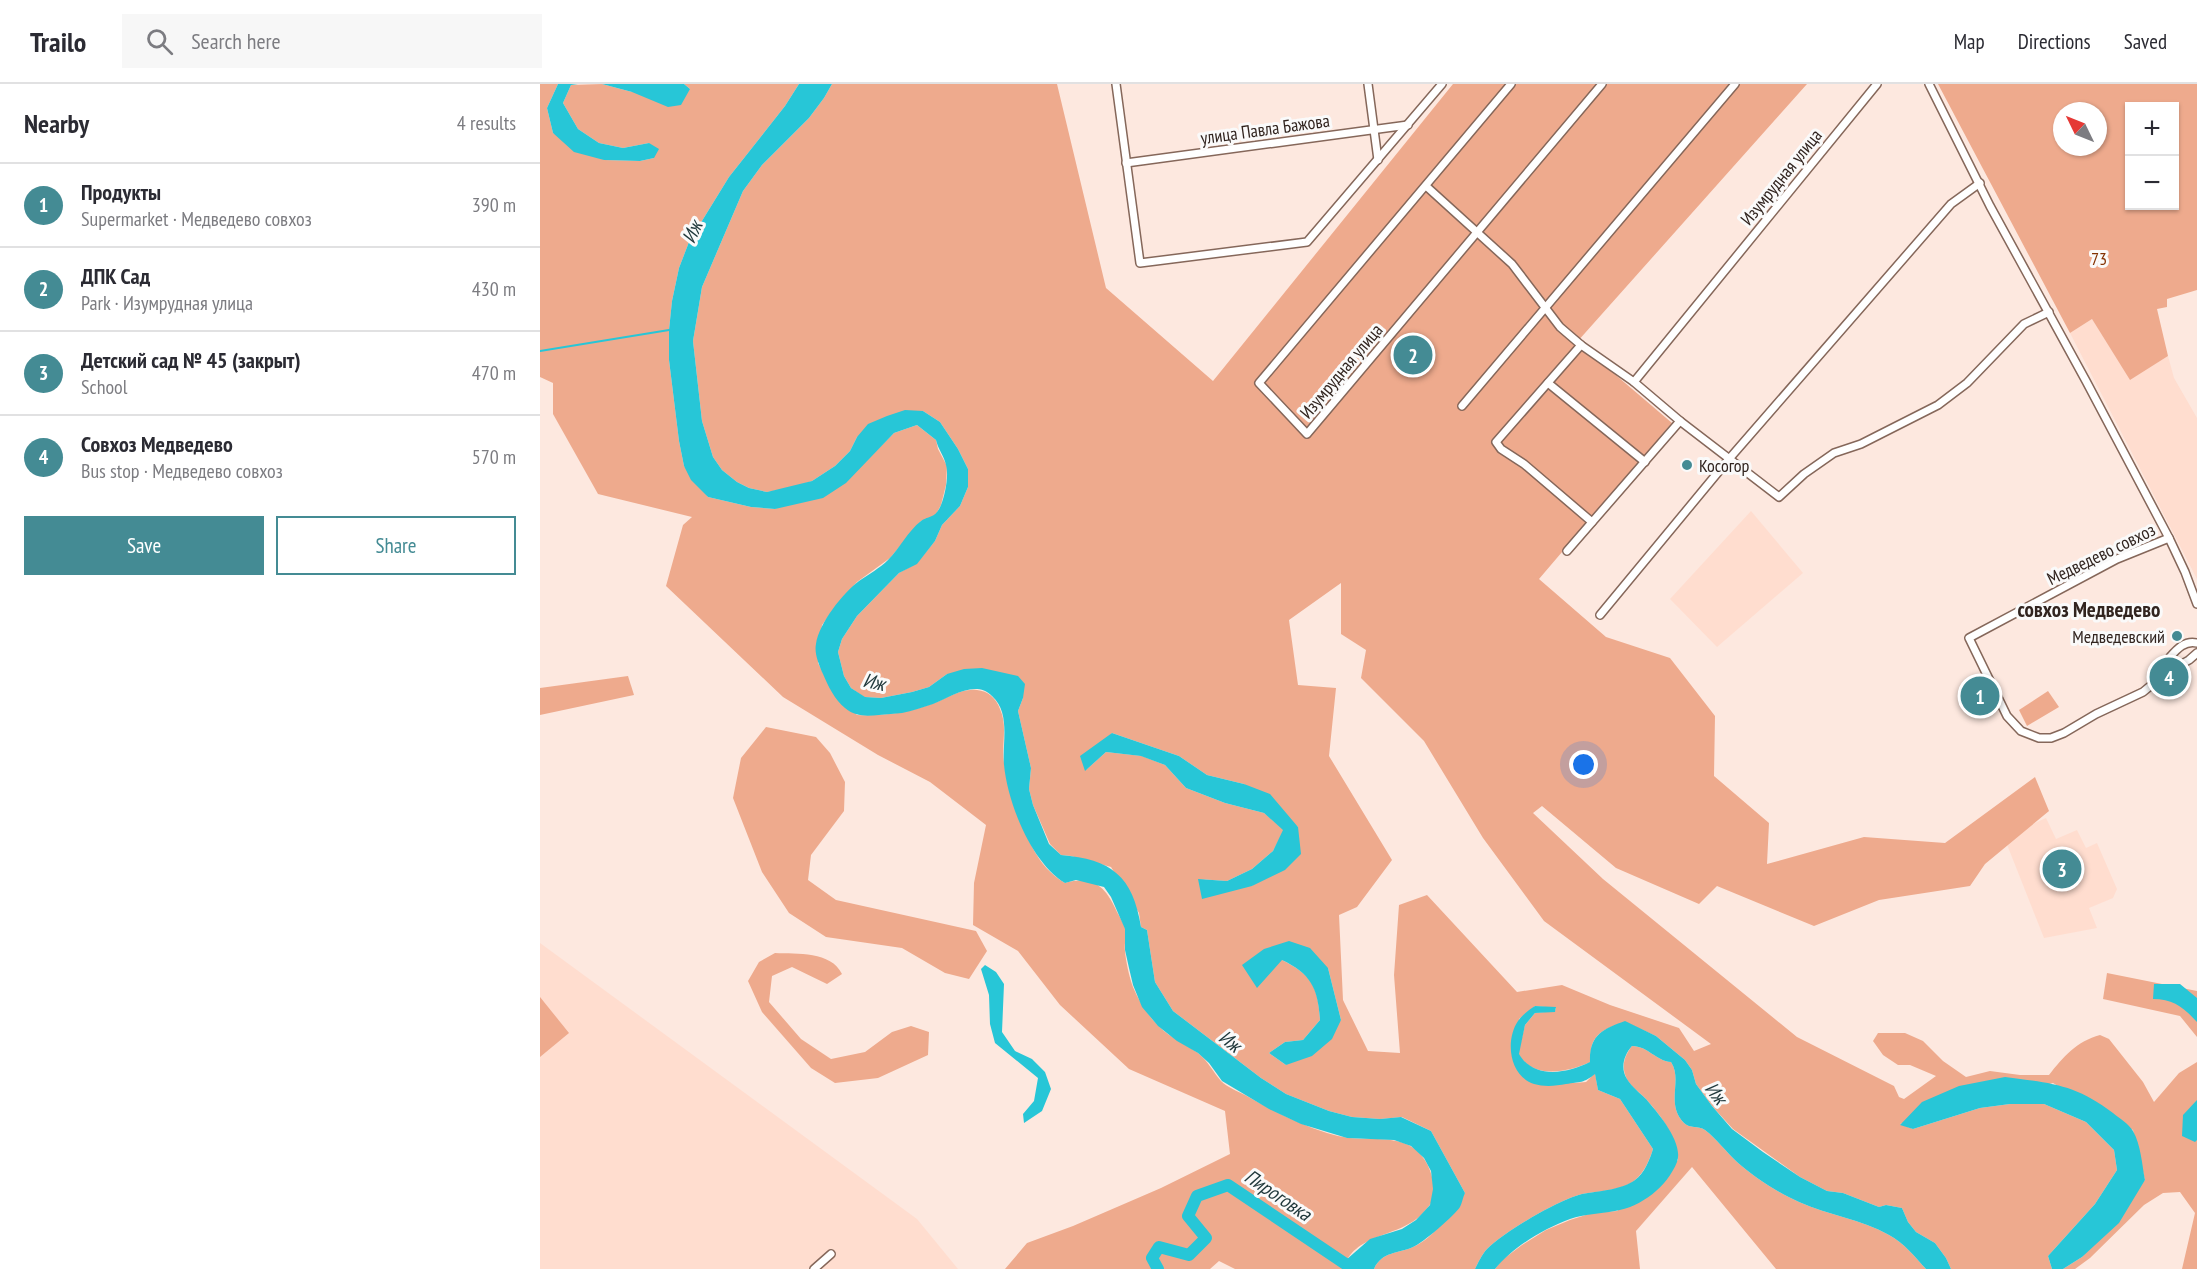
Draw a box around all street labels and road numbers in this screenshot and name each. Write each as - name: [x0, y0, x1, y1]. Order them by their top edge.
- street label: улица Павла Бажова: [1199, 109, 1331, 149]
- street label: Изумрудная улица: [1735, 124, 1827, 230]
- street label: Изумрудная улица: [1295, 319, 1387, 423]
- street label: Медведево совхоз: [2043, 518, 2159, 590]

